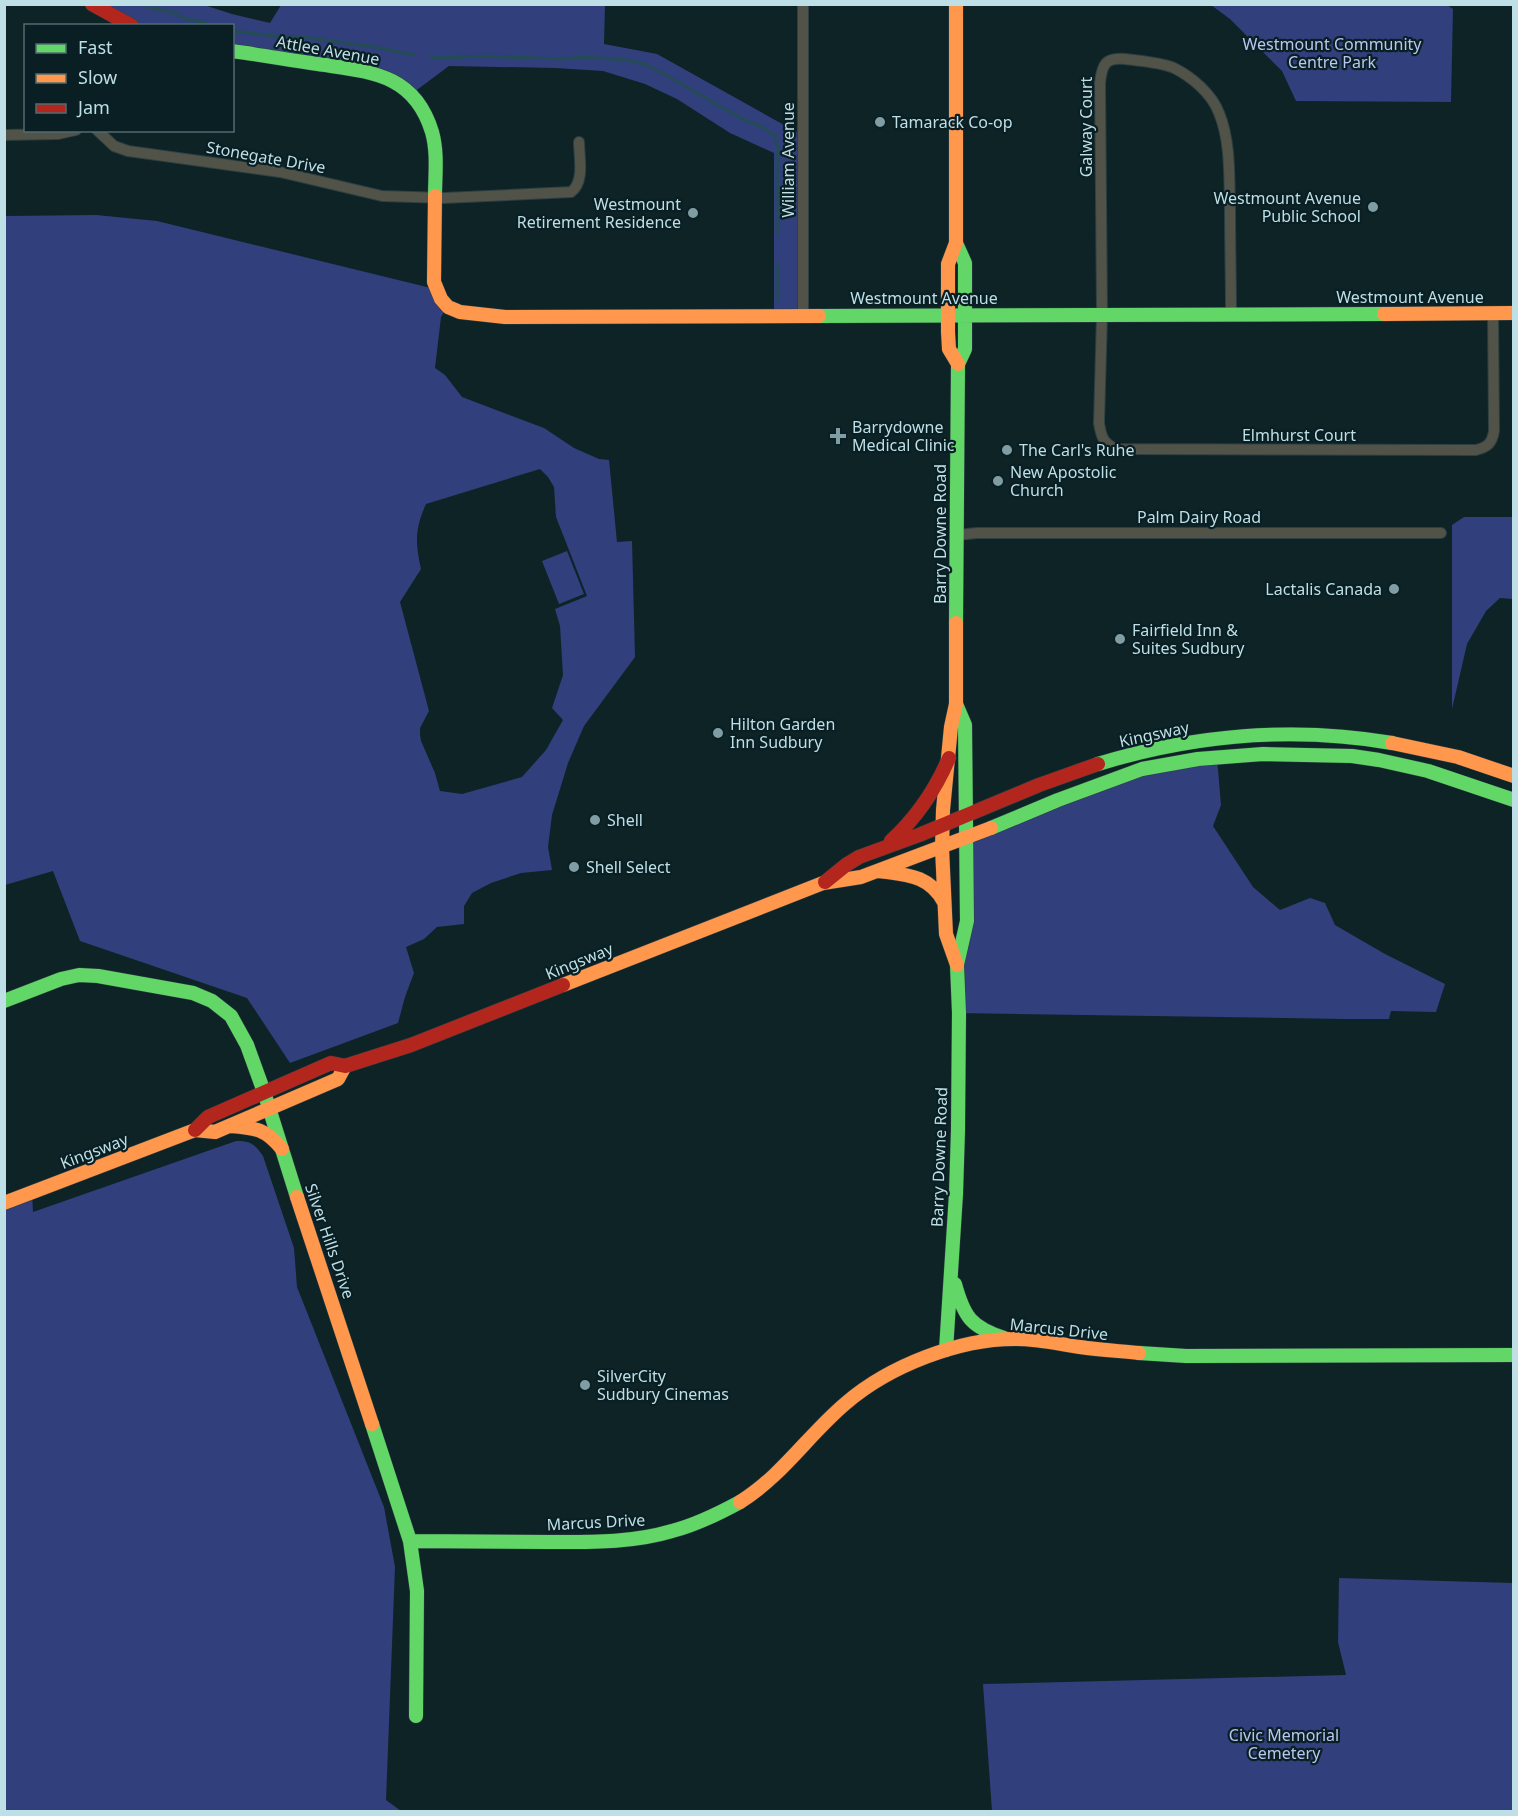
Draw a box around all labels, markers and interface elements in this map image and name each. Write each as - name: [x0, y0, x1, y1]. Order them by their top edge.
- legend: [24, 24, 234, 132]
- street label: Attlee Avenue: [275, 30, 381, 70]
- park label: Westmount Community Centre Park: [1243, 33, 1422, 73]
- text: Fast: [78, 35, 113, 59]
- text: Slow: [78, 65, 117, 89]
- street label: Galway Court: [1075, 76, 1097, 177]
- text: Jam: [76, 95, 110, 119]
- street label: William Avenue: [777, 102, 799, 218]
- place label: Tamarack Co-op: [892, 111, 1013, 133]
- marker: Tamarack Co-op: [873, 115, 887, 129]
- street label: Stonegate Drive: [205, 136, 327, 178]
- place label: Westmount Avenue Public School: [1213, 187, 1361, 227]
- place label: Westmount Retirement Residence: [517, 193, 681, 233]
- marker: Westmount Avenue Public School: [1366, 200, 1380, 214]
- marker: Westmount Retirement Residence: [686, 206, 700, 220]
- street label: Westmount Avenue: [1336, 286, 1484, 308]
- street label: Westmount Avenue: [850, 287, 998, 309]
- place label: Barrydowne Medical Clinic: [852, 416, 955, 456]
- street label: Elmhurst Court: [1242, 424, 1356, 446]
- marker: Barrydowne Medical Clinic: [829, 427, 847, 445]
- place label: The Carl's Ruhe: [1019, 439, 1135, 461]
- marker: The Carl's Ruhe: [1000, 443, 1014, 457]
- place label: New Apostolic Church: [1010, 461, 1117, 501]
- street label: Barry Downe Road: [929, 464, 951, 604]
- marker: New Apostolic Church: [991, 474, 1005, 488]
- street label: Palm Dairy Road: [1137, 506, 1261, 528]
- place label: Lactalis Canada: [1265, 578, 1382, 600]
- marker: Lactalis Canada: [1387, 582, 1401, 596]
- place label: Fairfield Inn & Suites Sudbury: [1132, 619, 1245, 659]
- marker: Fairfield Inn & Suites Sudbury: [1113, 632, 1127, 646]
- place label: Hilton Garden Inn Sudbury: [730, 713, 835, 753]
- street label: Kingsway: [1117, 716, 1192, 752]
- marker: Hilton Garden Inn Sudbury: [711, 726, 725, 740]
- place label: Shell: [607, 809, 643, 831]
- marker: Shell: [588, 813, 602, 827]
- place label: Shell Select: [586, 856, 671, 878]
- marker: Shell Select: [567, 860, 581, 874]
- street label: Kingsway: [542, 937, 617, 985]
- street label: Barry Downe Road: [926, 1087, 952, 1227]
- street label: Kingsway: [57, 1128, 132, 1174]
- street label: Silver Hills Drive: [300, 1180, 360, 1302]
- street label: Marcus Drive: [1009, 1313, 1109, 1345]
- place label: SilverCity Sudbury Cinemas: [597, 1365, 729, 1405]
- marker: SilverCity Sudbury Cinemas: [578, 1378, 592, 1392]
- street label: Marcus Drive: [546, 1508, 646, 1536]
- park label: Civic Memorial Cemetery: [1229, 1724, 1339, 1764]

